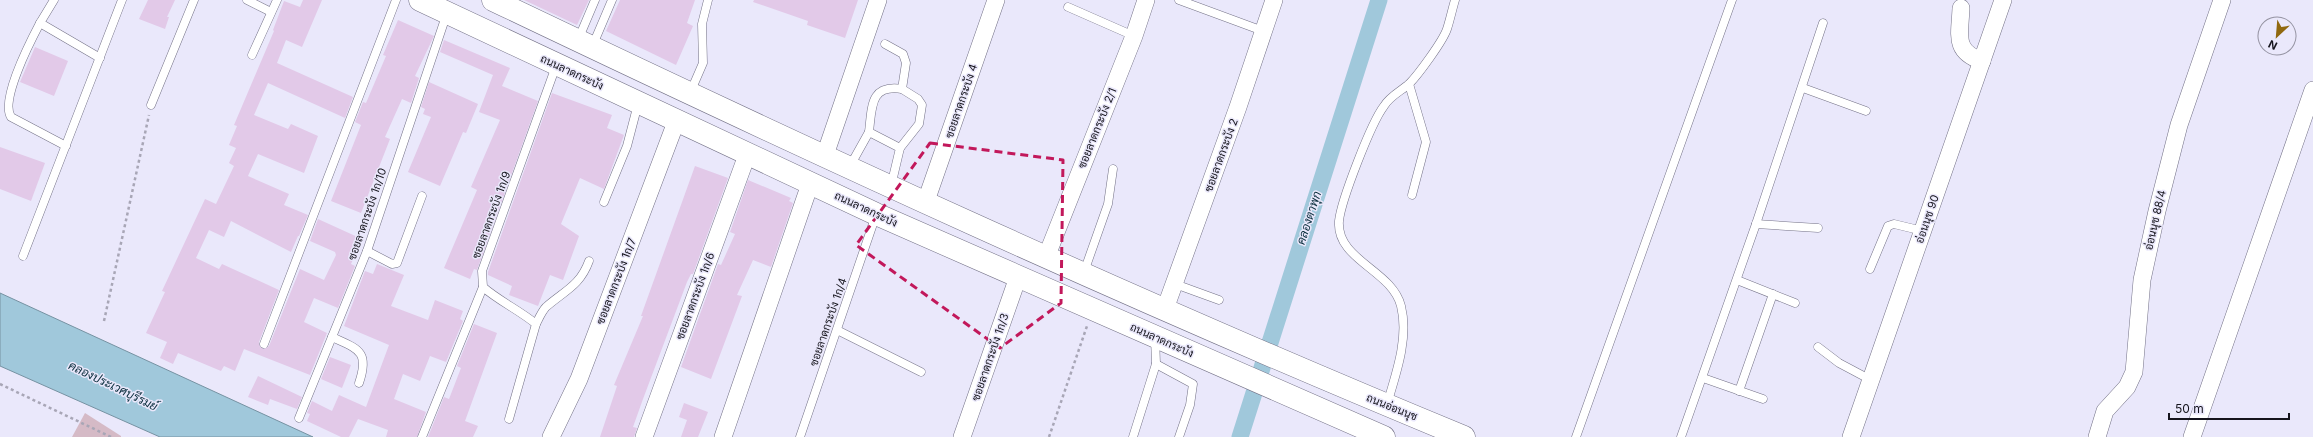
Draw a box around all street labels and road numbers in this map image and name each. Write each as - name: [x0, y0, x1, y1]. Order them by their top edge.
- street label: ถนนลาดกระบัง: [538, 51, 606, 93]
- street label: ซอยลาดกระบัง 4: [942, 62, 980, 140]
- street label: ซอยลาดกระบัง 2/1: [1074, 86, 1120, 170]
- street label: ซอยลาดกระบัง 2: [1201, 116, 1241, 194]
- street label: ซอยลาดกระบัง 1ก/10: [345, 166, 389, 262]
- street label: ซอยลาดกระบัง 1ก/9: [469, 169, 513, 261]
- street label: ถนนลาดกระบัง: [832, 188, 900, 230]
- street label: อ่อนนุช 88/4: [2141, 189, 2171, 252]
- street label: อ่อนนุช 90: [1912, 193, 1944, 246]
- street label: ซอยลาดกระบัง 1ก/7: [593, 236, 639, 326]
- street label: ซอยลาดกระบัง 1ก/6: [673, 250, 717, 342]
- street label: ซอยลาดกระบัง 1ก/4: [806, 276, 850, 368]
- street label: ซอยลาดกระบัง 1ก/3: [968, 311, 1012, 403]
- street label: ถนนลาดกระบัง: [1128, 320, 1196, 360]
- street label: ถนนอ่อนนุช: [1364, 390, 1420, 426]

